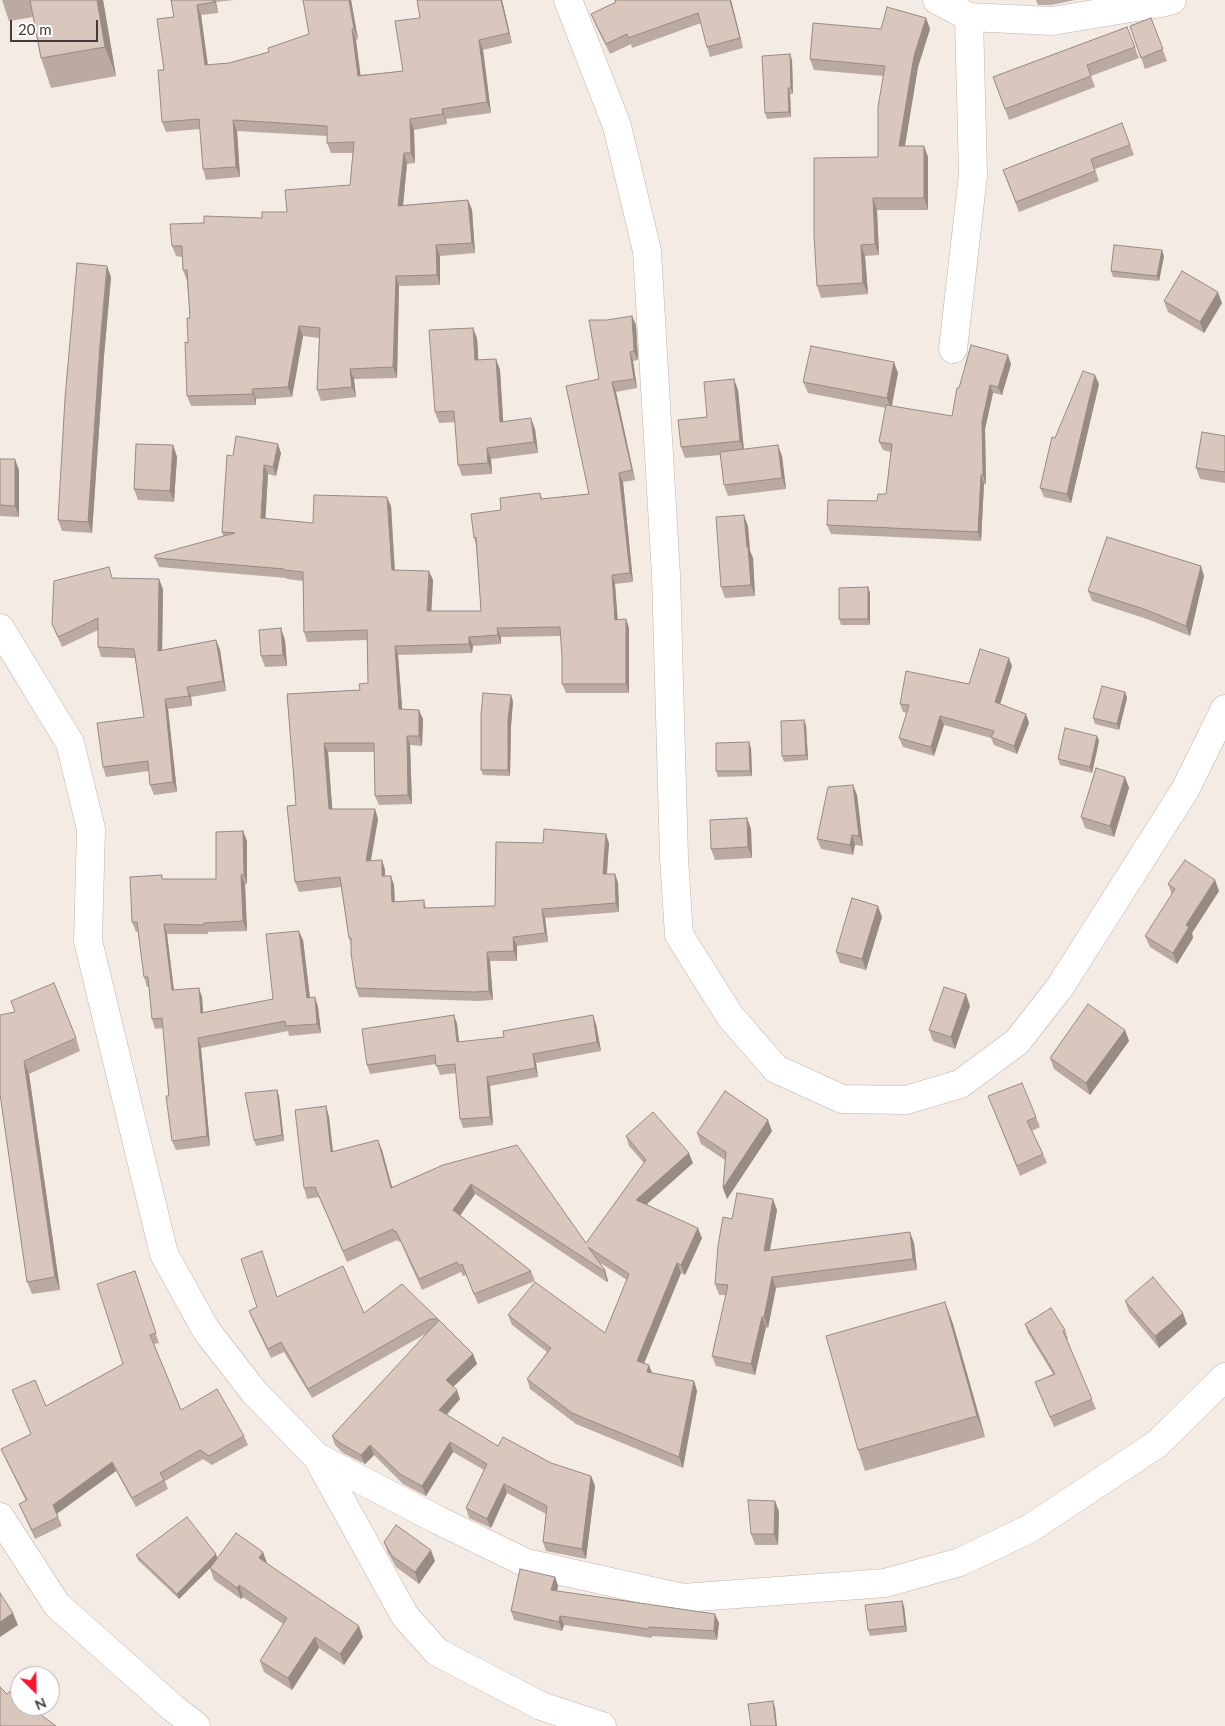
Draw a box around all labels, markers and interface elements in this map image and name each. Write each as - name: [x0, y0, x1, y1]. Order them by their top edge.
- scale bar: [12, 10, 100, 42]
- text: 20 m: [18, 20, 52, 38]
- north arrow: [10, 1666, 60, 1716]
- text: N: [32, 1694, 49, 1714]

